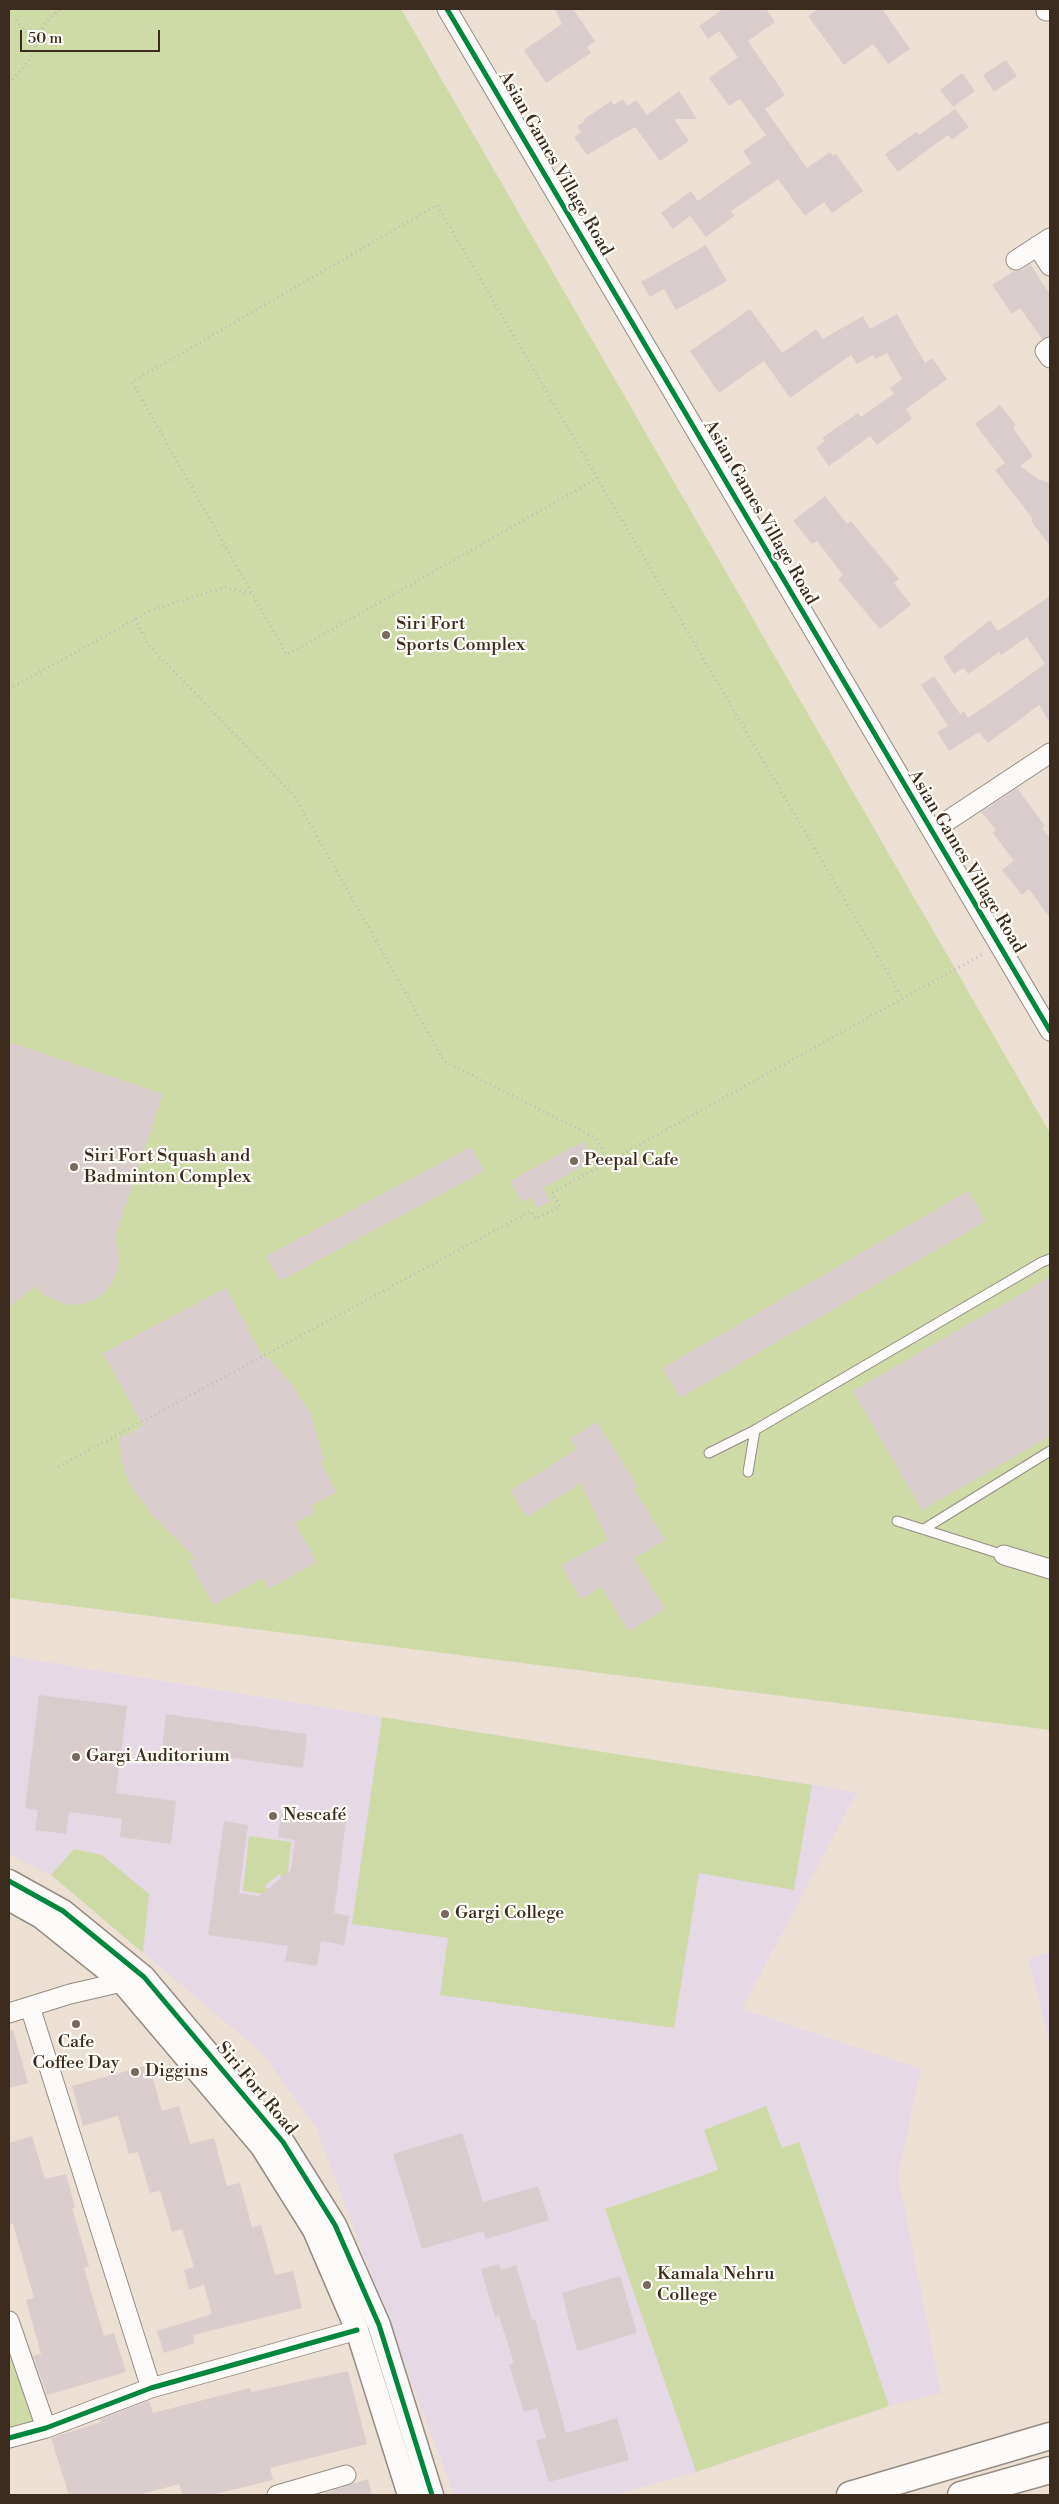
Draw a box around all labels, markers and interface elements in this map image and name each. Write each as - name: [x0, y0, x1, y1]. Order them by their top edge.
- scale bar: [22, 20, 162, 52]
- text: 50 m: [28, 29, 62, 48]
- street label: Asian Games Village Road: [493, 68, 617, 260]
- street label: Asian Games Village Road: [698, 417, 822, 609]
- place label: Siri Fort Sports Complex: [396, 614, 525, 656]
- marker: Siri Fort Sports Complex: [380, 629, 392, 641]
- street label: Asian Games Village Road: [903, 767, 1029, 957]
- place label: Siri Fort Squash and Badminton Complex: [84, 1146, 251, 1188]
- place label: Peepal Cafe: [584, 1150, 679, 1172]
- marker: Peepal Cafe: [568, 1155, 580, 1167]
- marker: Siri Fort Squash and Badminton Complex: [68, 1161, 80, 1173]
- place label: Gargi Auditorium: [86, 1746, 230, 1768]
- marker: Gargi Auditorium: [70, 1751, 82, 1763]
- place label: Nescafé: [283, 1805, 347, 1827]
- marker: Nescafé: [267, 1810, 279, 1822]
- place label: Gargi College: [455, 1903, 564, 1925]
- marker: Gargi College: [439, 1908, 451, 1920]
- marker: Cafe Coffee Day: [70, 2018, 82, 2030]
- place label: Cafe Coffee Day: [32, 2032, 120, 2074]
- street label: Siri Fort Road: [211, 2038, 301, 2140]
- place label: Diggins: [145, 2061, 208, 2083]
- marker: Diggins: [129, 2066, 141, 2078]
- place label: Kamala Nehru College: [657, 2264, 775, 2306]
- marker: Kamala Nehru College: [641, 2279, 653, 2291]

